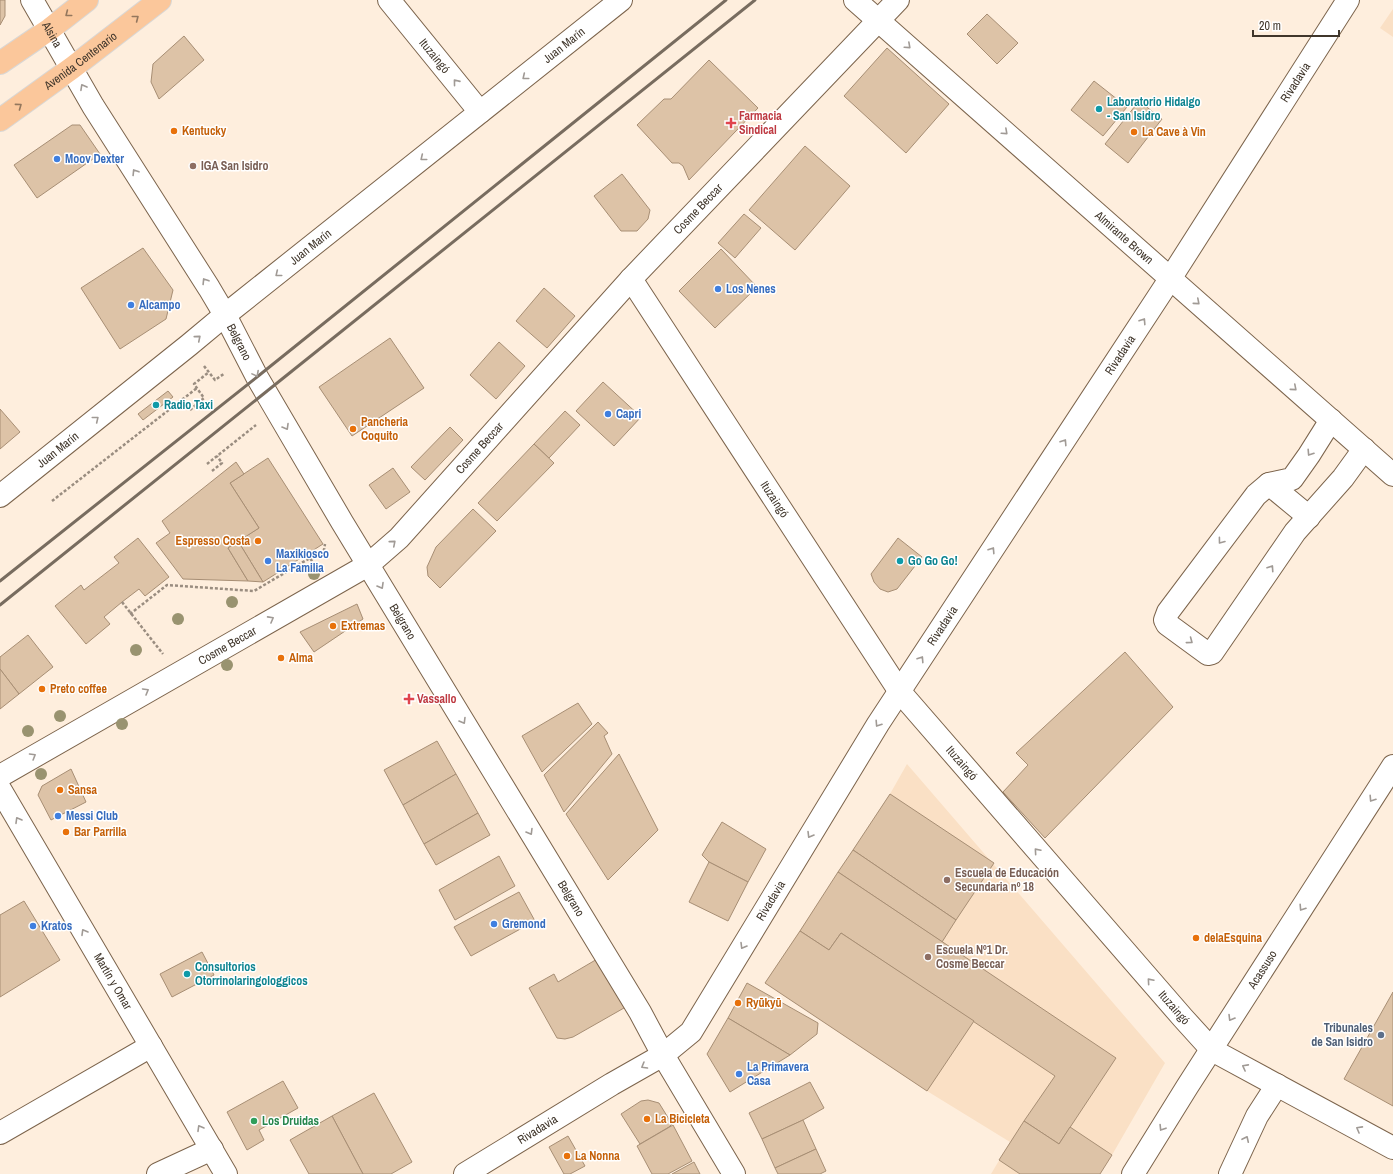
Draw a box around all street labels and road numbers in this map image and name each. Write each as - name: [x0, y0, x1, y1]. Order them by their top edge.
- street label: Alsina: [38, 18, 66, 51]
- street label: Juan Marín: [540, 24, 588, 67]
- street label: Avenida Centenario: [40, 28, 120, 94]
- street label: Ituzaingó: [415, 35, 453, 77]
- street label: Rivadavia: [1277, 59, 1314, 105]
- street label: Cosme Beccar: [670, 180, 727, 238]
- street label: Almirante Brown: [1091, 207, 1157, 268]
- street label: Juan Marín: [286, 225, 335, 269]
- street label: Belgrano: [223, 321, 255, 363]
- street label: Rivadavia: [1101, 332, 1139, 378]
- street label: Cosme Beccar: [452, 418, 508, 478]
- street label: Juan Marín: [34, 428, 82, 471]
- street label: Ituzaingó: [757, 478, 792, 521]
- street label: Belgrano: [386, 601, 420, 643]
- street label: Rivadavia: [924, 602, 962, 649]
- street label: Cosme Beccar: [195, 622, 260, 669]
- street label: Ituzaingó: [942, 743, 981, 784]
- street label: Belgrano: [554, 877, 588, 920]
- street label: Rivadavia: [752, 877, 789, 924]
- street label: Acassuso: [1244, 947, 1281, 993]
- street label: Martín y Omar: [90, 950, 136, 1013]
- street label: Ituzaingó: [1155, 987, 1193, 1028]
- street label: Rivadavia: [514, 1111, 561, 1148]

